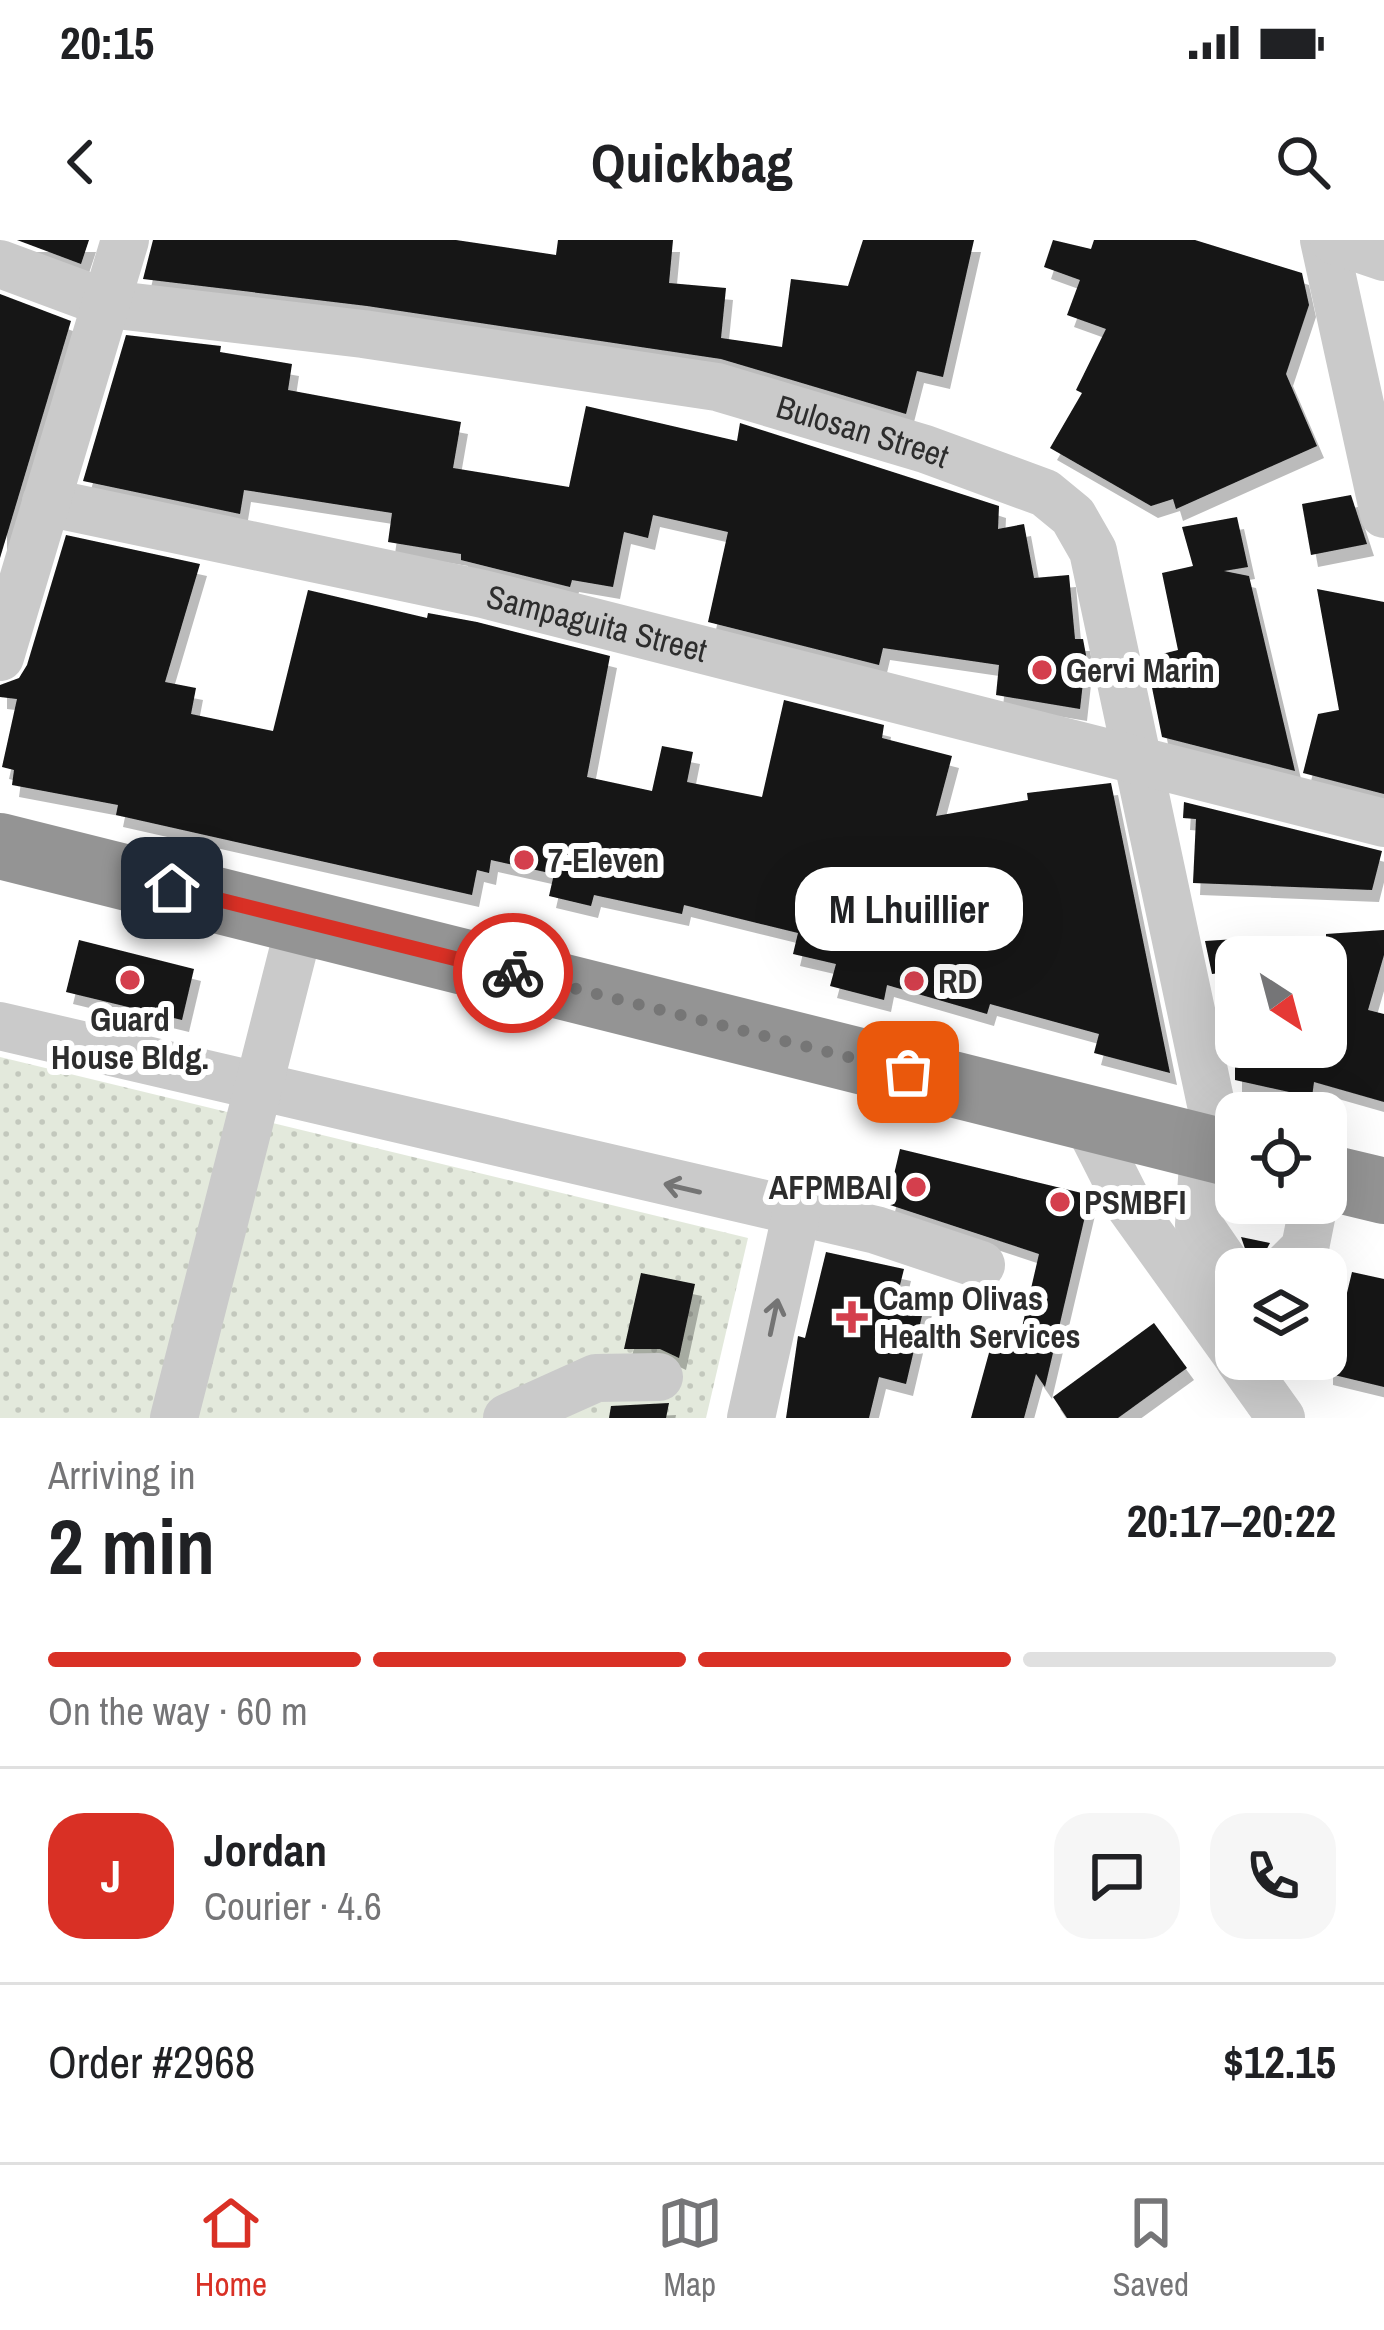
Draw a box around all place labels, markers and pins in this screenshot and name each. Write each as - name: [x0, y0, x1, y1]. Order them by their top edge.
- place label: Gervi Marin: [1066, 648, 1215, 692]
- marker: Gervi Marin: [1029, 657, 1055, 683]
- pin: [121, 837, 223, 939]
- place label: 7-Eleven: [548, 838, 659, 882]
- marker: 7-Eleven: [511, 847, 537, 873]
- callout: M Lhuillier: [794, 868, 1022, 952]
- place label: RD: [938, 959, 977, 1003]
- marker: Guard House Bldg.: [117, 967, 143, 993]
- marker: RD: [901, 968, 927, 994]
- place label: Guard House Bldg.: [51, 997, 209, 1079]
- pin: [857, 1021, 959, 1123]
- place label: AFPMBAI: [769, 1165, 892, 1209]
- marker: AFPMBAI: [903, 1174, 929, 1200]
- place label: PSMBFI: [1084, 1180, 1186, 1224]
- marker: PSMBFI: [1047, 1189, 1073, 1215]
- place label: Camp Olivas Health Services: [879, 1276, 1081, 1358]
- marker: Camp Olivas Health Services: [836, 1301, 868, 1333]

